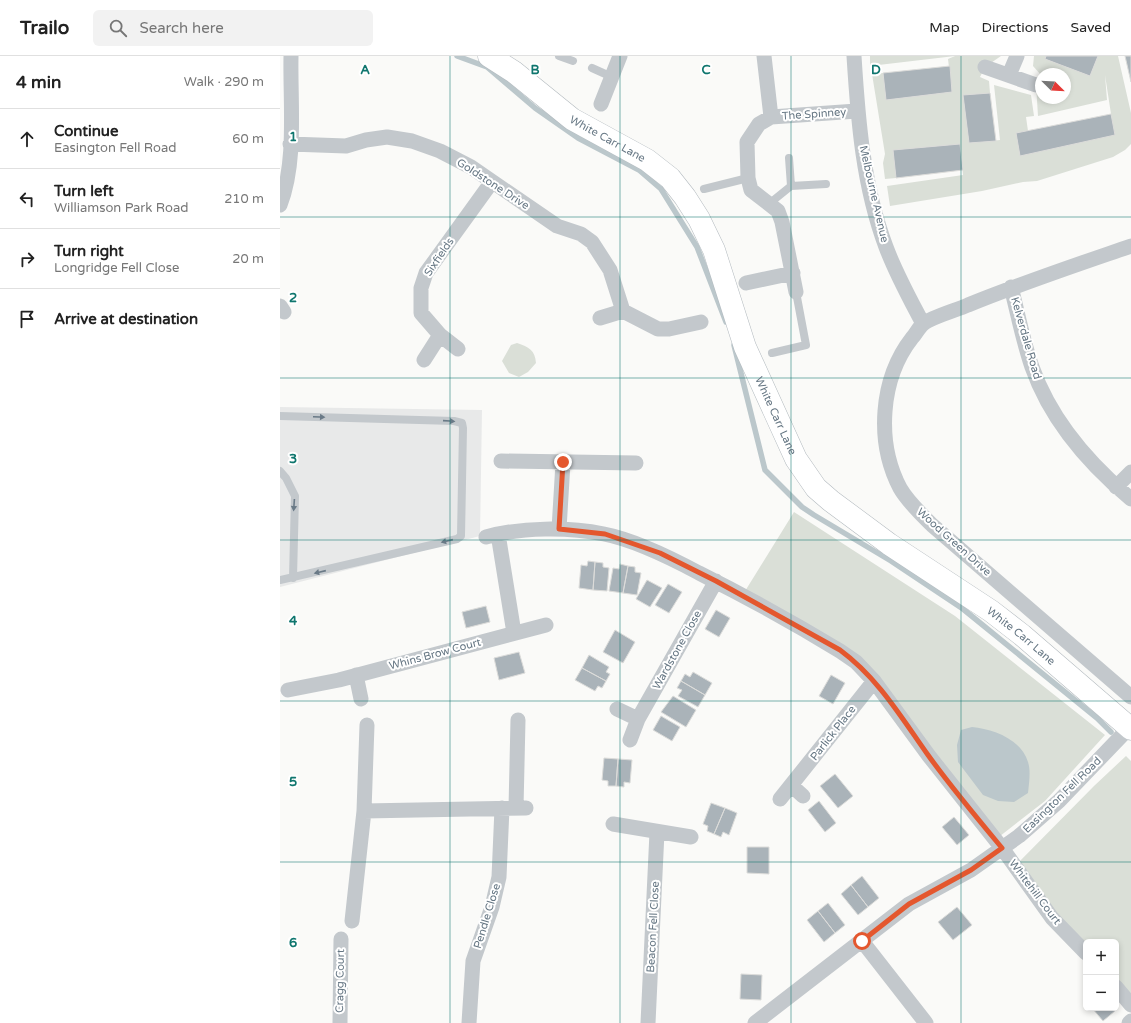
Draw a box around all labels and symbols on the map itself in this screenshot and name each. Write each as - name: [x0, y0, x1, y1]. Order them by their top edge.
- text: A: [360, 62, 370, 78]
- text: B: [530, 62, 540, 78]
- text: C: [701, 62, 711, 78]
- text: D: [871, 62, 881, 78]
- north arrow: [1035, 68, 1071, 104]
- street label: The Spinney: [781, 105, 847, 123]
- street label: White Carr Lane: [568, 113, 648, 164]
- text: 1: [289, 129, 297, 145]
- street label: Melbourne Avenue: [857, 144, 891, 244]
- street label: Goldstone Drive: [454, 156, 532, 212]
- street label: Sixfields: [421, 235, 457, 279]
- text: 2: [289, 290, 297, 306]
- street label: Kelverdale Road: [1008, 295, 1044, 381]
- street label: White Carr Lane: [753, 375, 800, 457]
- one-way arrow: [313, 414, 326, 420]
- one-way arrow: [443, 417, 455, 424]
- text: 3: [289, 451, 297, 467]
- route end: [554, 453, 572, 471]
- one-way arrow: [291, 499, 298, 511]
- street label: Wood Green Drive: [914, 505, 994, 579]
- one-way arrow: [440, 539, 453, 545]
- one-way arrow: [314, 569, 326, 575]
- street label: White Carr Lane: [985, 604, 1058, 667]
- street label: Wardstone Close: [650, 608, 704, 692]
- text: 4: [289, 613, 298, 629]
- street label: Whins Brow Court: [388, 635, 482, 673]
- street label: Parlick Place: [808, 703, 858, 763]
- street label: Easington Fell Road: [1020, 754, 1104, 836]
- text: 5: [289, 774, 297, 790]
- street label: Whitehill Court: [1006, 857, 1064, 927]
- street label: Beacon Fell Close: [644, 881, 662, 973]
- street label: Pendle Close: [471, 882, 503, 950]
- route start: [853, 932, 871, 950]
- text: 6: [289, 935, 297, 951]
- street label: Cragg Court: [333, 949, 347, 1013]

